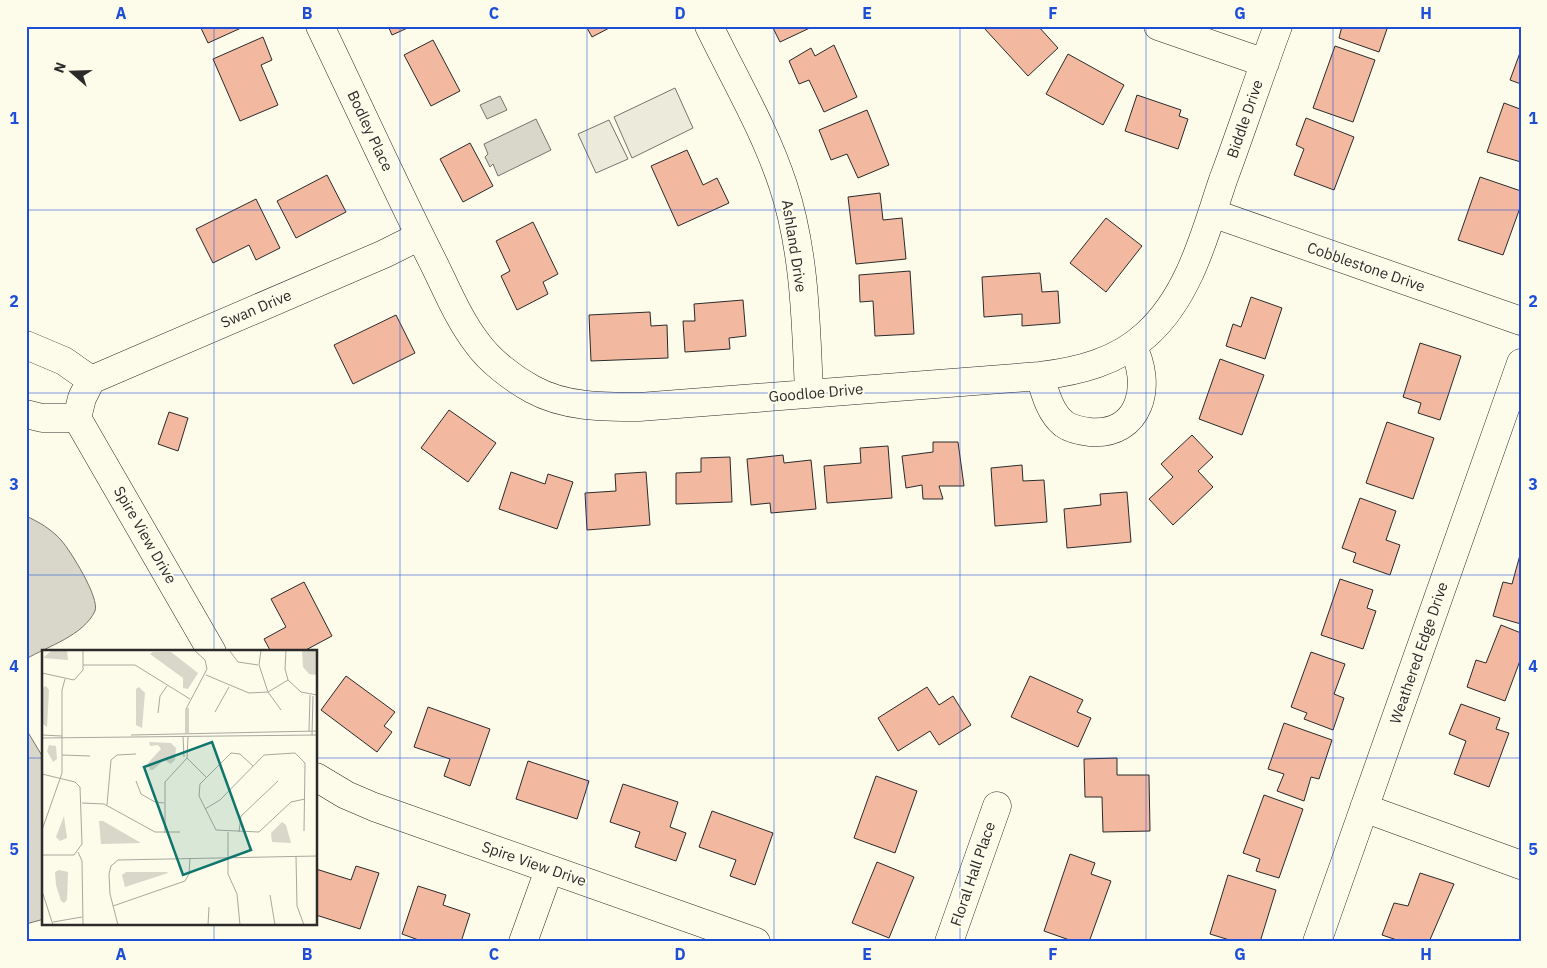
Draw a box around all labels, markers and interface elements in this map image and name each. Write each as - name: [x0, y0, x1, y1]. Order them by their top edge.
- text: A: [116, 3, 127, 23]
- text: B: [302, 3, 313, 23]
- text: C: [489, 3, 499, 23]
- text: D: [674, 3, 686, 23]
- text: E: [862, 3, 872, 23]
- text: F: [1048, 3, 1058, 23]
- text: G: [1234, 3, 1246, 23]
- text: H: [1420, 3, 1432, 23]
- north arrow: [48, 48, 98, 98]
- text: N: [50, 60, 70, 75]
- street label: Biddle Drive: [1222, 77, 1267, 161]
- street label: Bodley Place: [343, 87, 397, 174]
- text: 1: [9, 108, 19, 128]
- text: 1: [1528, 108, 1538, 128]
- street label: Ashland Drive: [778, 198, 811, 293]
- street label: Cobblestone Drive: [1305, 237, 1428, 296]
- street label: Swan Drive: [218, 285, 294, 332]
- text: 2: [9, 291, 19, 311]
- text: 2: [1528, 291, 1538, 311]
- street label: Goodloe Drive: [768, 379, 864, 406]
- text: 3: [9, 474, 19, 494]
- text: 3: [1528, 474, 1538, 494]
- street label: Spire View Drive: [110, 483, 181, 587]
- street label: Weathered Edge Drive: [1385, 579, 1452, 726]
- inset map: [42, 650, 318, 926]
- text: 4: [9, 656, 19, 676]
- text: 4: [1528, 656, 1538, 676]
- street label: Floral Hall Place: [946, 819, 999, 928]
- street label: Spire View Drive: [479, 837, 589, 890]
- text: 5: [9, 839, 19, 859]
- text: 5: [1528, 839, 1538, 859]
- text: A: [116, 944, 127, 964]
- text: B: [302, 944, 313, 964]
- text: C: [489, 944, 499, 964]
- text: D: [674, 944, 686, 964]
- text: E: [862, 944, 872, 964]
- text: F: [1048, 944, 1058, 964]
- text: G: [1234, 944, 1246, 964]
- text: H: [1420, 944, 1432, 964]

